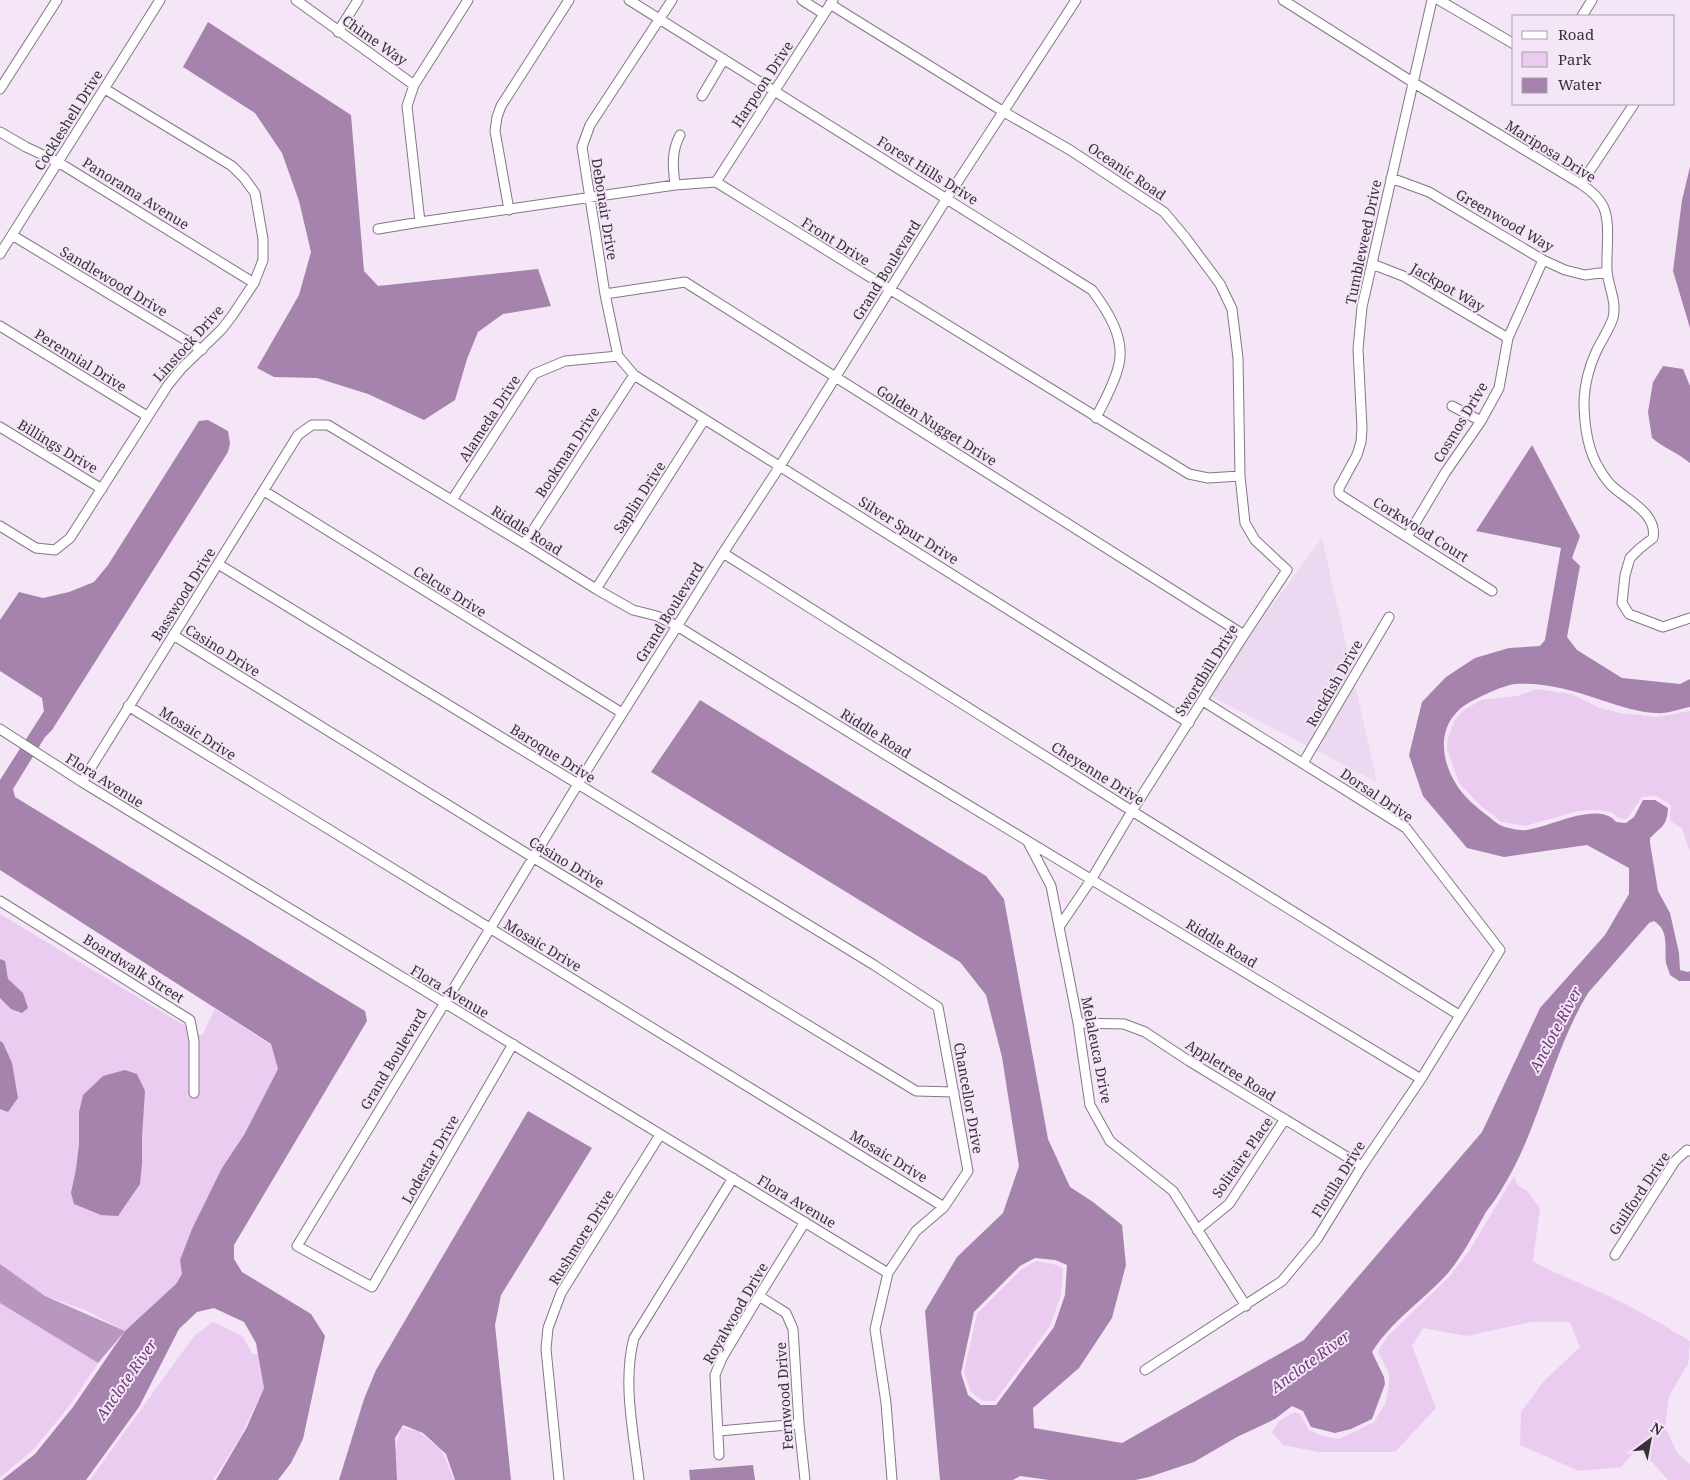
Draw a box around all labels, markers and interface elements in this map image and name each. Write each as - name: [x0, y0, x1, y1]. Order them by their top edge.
- street label: Chime Way: [339, 11, 411, 69]
- legend: [1512, 15, 1675, 105]
- text: Road: [1558, 24, 1594, 44]
- street label: Harpoon Drive: [727, 37, 797, 131]
- text: Park: [1558, 49, 1592, 69]
- street label: Cockleshell Drive: [29, 66, 107, 174]
- text: Water: [1558, 74, 1601, 94]
- street label: Mariposa Drive: [1502, 116, 1600, 186]
- street label: Forest Hills Drive: [874, 131, 982, 209]
- street label: Oceanic Road: [1084, 138, 1170, 204]
- street label: Panorama Avenue: [79, 153, 193, 233]
- street label: Debonair Drive: [588, 157, 622, 261]
- street label: Tumbleweed Drive: [1340, 178, 1386, 306]
- street label: Greenwood Way: [1453, 184, 1558, 256]
- street label: Front Drive: [798, 212, 874, 270]
- street label: Grand Boulevard: [848, 216, 925, 324]
- street label: Sandlewood Drive: [57, 241, 171, 321]
- street label: Jackpot Way: [1407, 258, 1489, 316]
- street label: Linstock Drive: [148, 301, 228, 385]
- street label: Perennial Drive: [31, 324, 131, 396]
- street label: Alameda Drive: [454, 371, 524, 465]
- street label: Cosmos Drive: [1428, 378, 1492, 466]
- street label: Golden Nugget Drive: [873, 380, 1001, 470]
- street label: Bookman Drive: [531, 403, 603, 501]
- street label: Billings Drive: [14, 415, 102, 477]
- street label: Saplin Drive: [609, 457, 669, 537]
- street label: Silver Spur Drive: [855, 492, 963, 568]
- street label: Corkwood Court: [1370, 492, 1472, 566]
- street label: Riddle Road: [488, 501, 566, 559]
- street label: Basswood Drive: [147, 544, 219, 644]
- street label: Grand Boulevard: [631, 558, 708, 666]
- street label: Celcus Drive: [410, 561, 490, 621]
- street label: Casino Drive: [182, 619, 264, 681]
- street label: Swordbill Drive: [1170, 620, 1242, 720]
- street label: Rockfish Drive: [1301, 636, 1367, 730]
- street label: Mosaic Drive: [156, 702, 240, 764]
- street label: Riddle Road: [837, 704, 915, 762]
- street label: Baroque Drive: [507, 719, 599, 787]
- street label: Cheyenne Drive: [1048, 737, 1148, 809]
- street label: Flora Avenue: [62, 748, 148, 812]
- street label: Dorsal Drive: [1337, 764, 1417, 826]
- street label: Casino Drive: [526, 832, 608, 892]
- street label: Mosaic Drive: [501, 914, 585, 976]
- street label: Riddle Road: [1183, 914, 1262, 972]
- street label: Boardwalk Street: [80, 929, 188, 1007]
- street label: Flora Avenue: [407, 960, 493, 1022]
- water label: Anclote River: [1524, 982, 1586, 1076]
- street label: Melaleuca Drive: [1077, 995, 1117, 1105]
- street label: Grand Boulevard: [355, 1005, 431, 1113]
- street label: Appletree Road: [1182, 1035, 1280, 1105]
- street label: Chancellor Drive: [950, 1041, 988, 1155]
- street label: Lodestar Drive: [397, 1111, 463, 1207]
- street label: Solitaire Place: [1207, 1113, 1277, 1201]
- street label: Mosaic Drive: [847, 1125, 931, 1187]
- street label: Flotilla Drive: [1307, 1137, 1369, 1221]
- street label: Guilford Drive: [1604, 1148, 1674, 1238]
- street label: Flora Avenue: [754, 1170, 840, 1232]
- street label: Rushmore Drive: [544, 1186, 618, 1288]
- street label: Royalwood Drive: [698, 1259, 772, 1367]
- water label: Anclote River: [1265, 1325, 1355, 1397]
- water label: Anclote River: [90, 1334, 162, 1424]
- street label: Fernwood Drive: [771, 1341, 797, 1451]
- north arrow: [1625, 1415, 1675, 1465]
- text: N: [1647, 1418, 1667, 1440]

